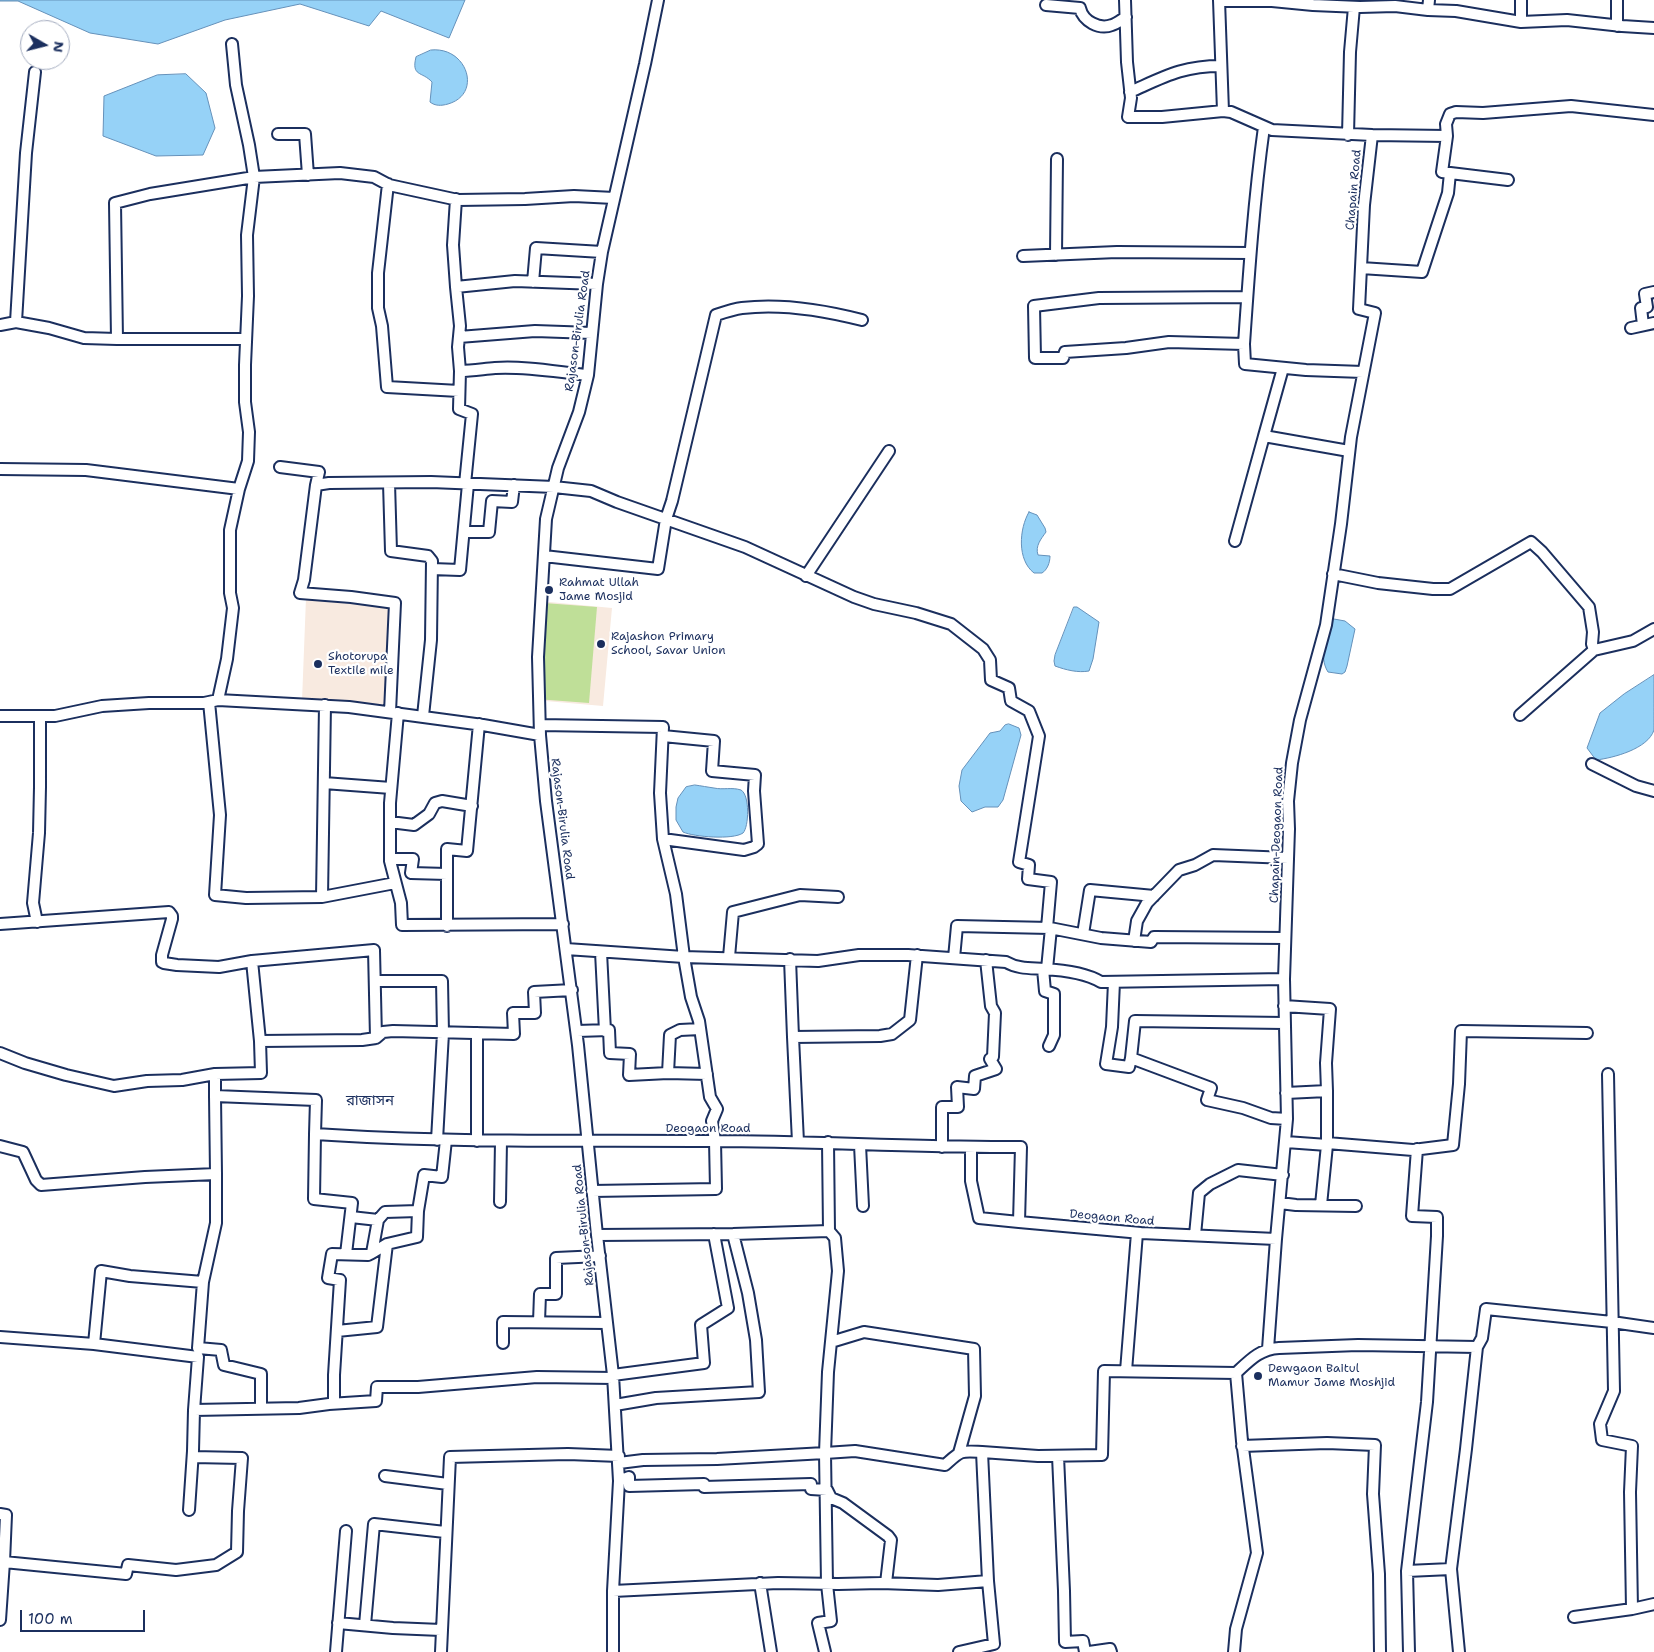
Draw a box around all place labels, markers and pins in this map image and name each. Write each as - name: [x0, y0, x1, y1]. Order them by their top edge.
- place label: Rahmat Ullah Jame Mosjid: [559, 576, 639, 604]
- marker: Rahmat Ullah Jame Mosjid: [543, 584, 555, 596]
- place label: Rajashon Primary School, Savar Union: [611, 630, 726, 658]
- marker: Rajashon Primary School, Savar Union: [595, 638, 607, 650]
- place label: Shotorupa Textile mile: [328, 650, 394, 678]
- marker: Shotorupa Textile mile: [312, 658, 324, 670]
- place label: Dewgaon Baitul Mamur Jame Moshjid: [1268, 1362, 1395, 1390]
- marker: Dewgaon Baitul Mamur Jame Moshjid: [1252, 1370, 1264, 1382]

